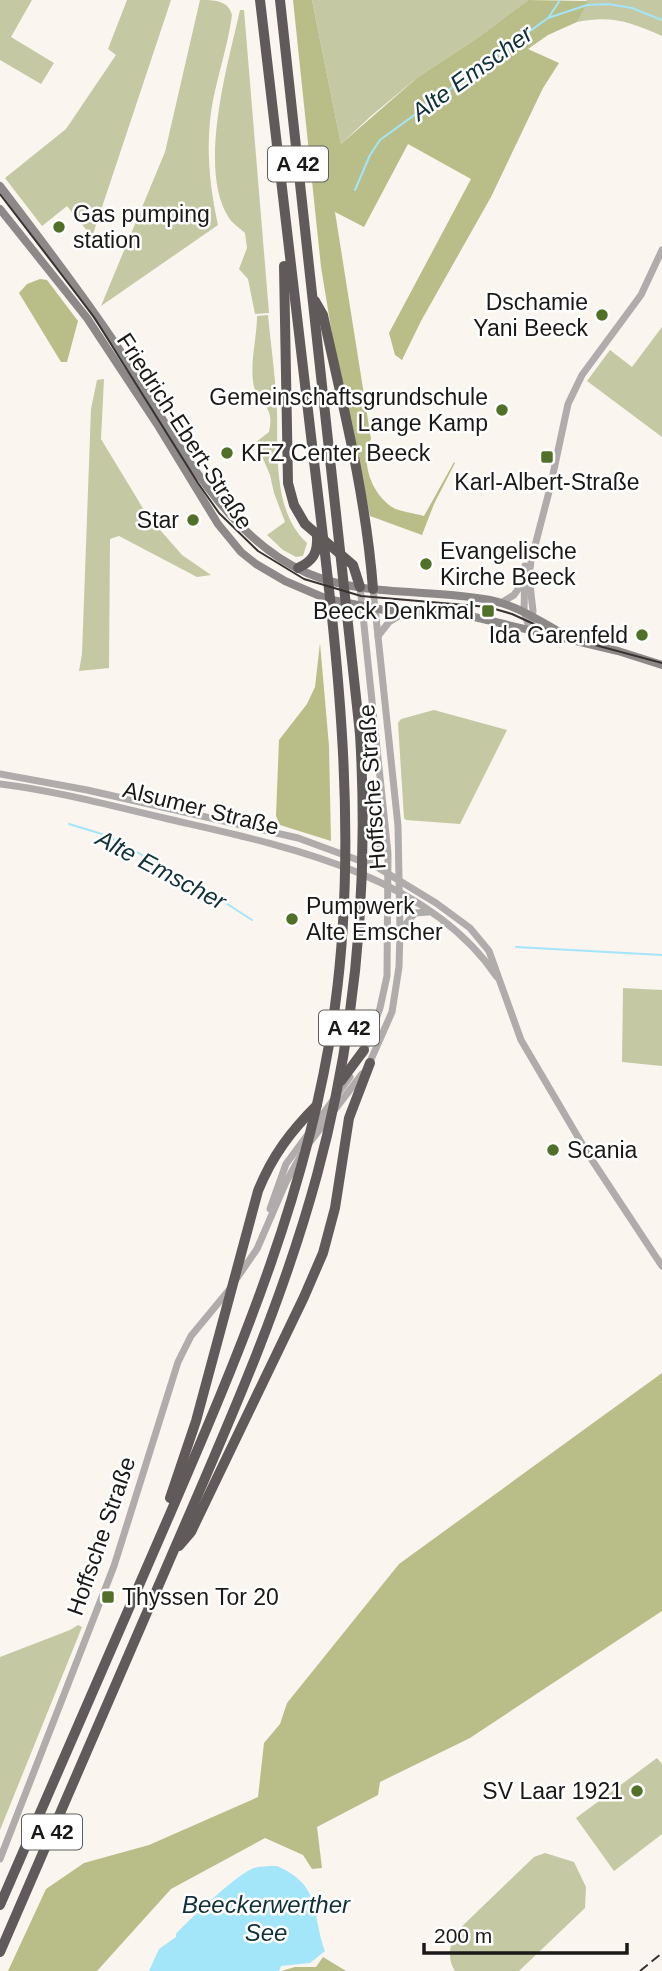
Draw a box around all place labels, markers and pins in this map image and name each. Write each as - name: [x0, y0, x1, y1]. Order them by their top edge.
- place label: Gas pumping station: [73, 201, 210, 253]
- marker: Gas pumping station: [51, 219, 67, 235]
- place label: Dschamie Yani Beeck: [473, 289, 589, 341]
- marker: Dschamie Yani Beeck: [594, 307, 610, 323]
- place label: Gemeinschaftsgrundschule Lange Kamp: [209, 384, 488, 436]
- marker: Gemeinschaftsgrundschule Lange Kamp: [494, 402, 510, 418]
- place label: KFZ Center Beeck: [241, 440, 431, 466]
- marker: KFZ Center Beeck: [219, 445, 235, 461]
- marker: Karl-Albert-Straße: [539, 449, 555, 465]
- place label: Karl-Albert-Straße: [454, 469, 640, 495]
- place label: Star: [137, 507, 179, 533]
- marker: Star: [185, 512, 201, 528]
- place label: Evangelische Kirche Beeck: [440, 538, 577, 590]
- marker: Evangelische Kirche Beeck: [418, 556, 434, 572]
- place label: Beeck Denkmal: [313, 598, 474, 624]
- marker: Beeck Denkmal: [480, 603, 496, 619]
- place label: Ida Garenfeld: [489, 622, 628, 648]
- marker: Ida Garenfeld: [634, 627, 650, 643]
- place label: Pumpwerk Alte Emscher: [306, 893, 443, 945]
- marker: Pumpwerk Alte Emscher: [284, 911, 300, 927]
- place label: Scania: [567, 1137, 638, 1163]
- marker: Scania: [545, 1142, 561, 1158]
- place label: Thyssen Tor 20: [122, 1584, 279, 1610]
- marker: Thyssen Tor 20: [100, 1589, 116, 1605]
- place label: SV Laar 1921: [482, 1778, 623, 1804]
- marker: SV Laar 1921: [629, 1783, 645, 1799]

